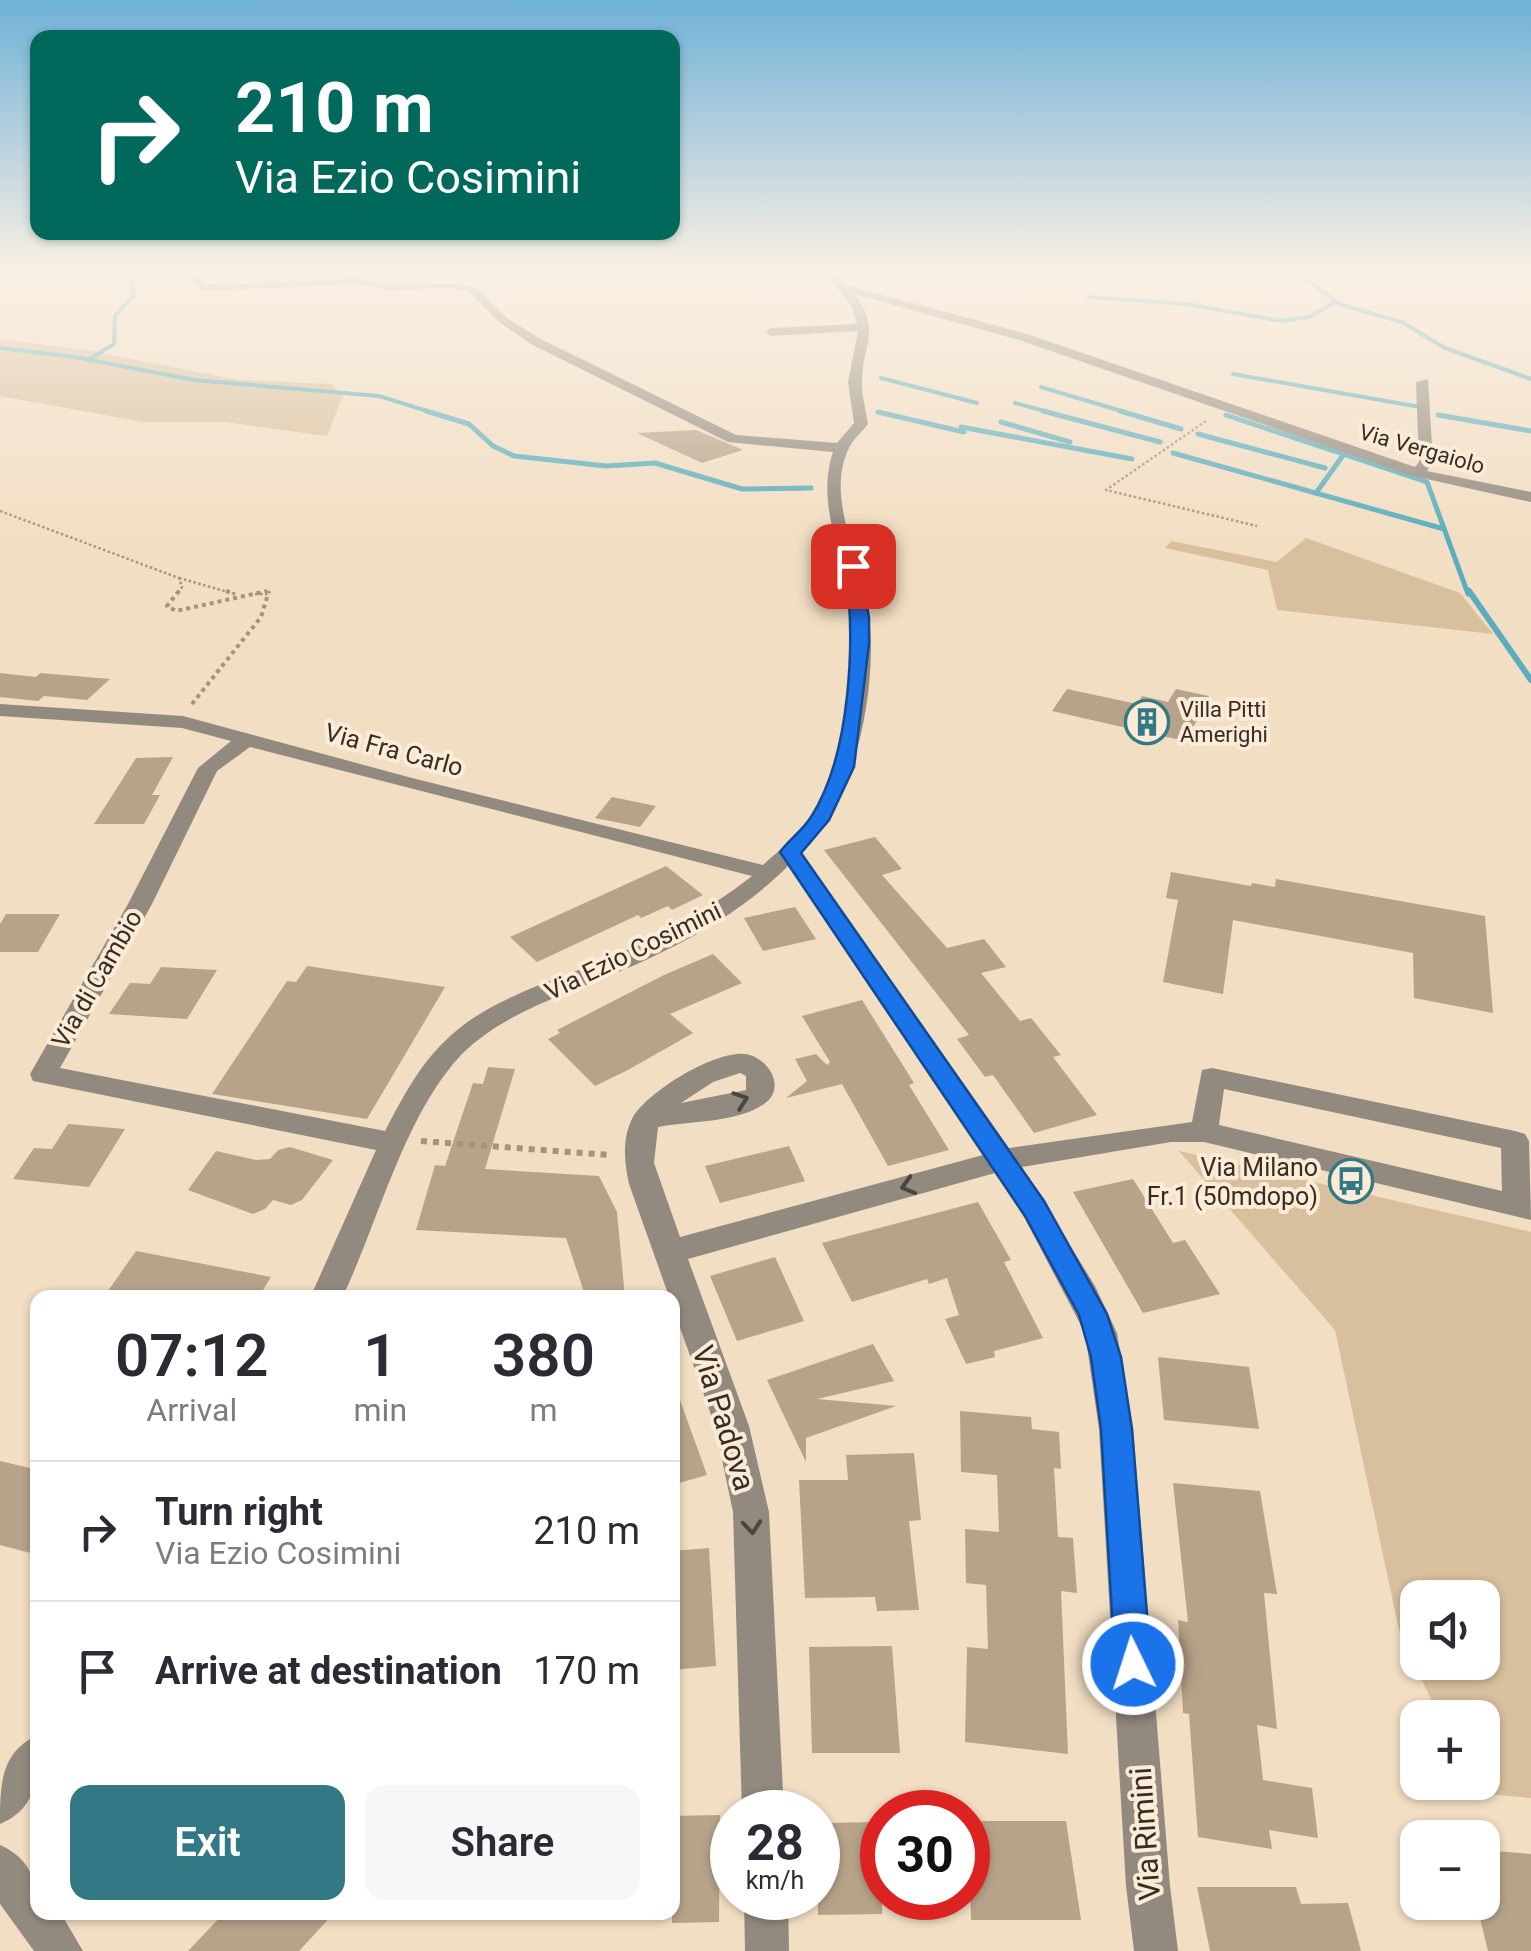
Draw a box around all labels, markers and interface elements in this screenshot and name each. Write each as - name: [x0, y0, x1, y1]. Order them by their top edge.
- text: 210 m: [235, 67, 434, 149]
- icon: right: [70, 70, 200, 200]
- text: Via Ezio Cosimini: [235, 151, 581, 204]
- street label: Via Vergaiolo: [1356, 419, 1488, 479]
- pin: [811, 524, 896, 609]
- icon: arrive: [826, 539, 881, 594]
- place label: Villa Pitti Amerighi: [1180, 697, 1268, 747]
- building icon: Villa Pitti Amerighi: [1124, 699, 1170, 745]
- street label: Via Fra Carlo: [322, 718, 466, 782]
- street label: Via Ezio Cosimini: [540, 896, 726, 1006]
- street label: Via di Cambio: [46, 905, 148, 1053]
- one-way arrow: [732, 1092, 749, 1112]
- place label: Via Milano Fr.1 (50mdopo): [1147, 1153, 1318, 1211]
- bus stop icon: Via Milano Fr.1 (50mdopo): [1328, 1158, 1374, 1204]
- one-way arrow: [900, 1174, 917, 1195]
- text: 07:12: [115, 1320, 269, 1391]
- text: 1: [363, 1320, 397, 1391]
- text: 380: [492, 1320, 595, 1391]
- street label: Via Padova: [685, 1341, 763, 1495]
- text: Arrival: [146, 1391, 237, 1429]
- text: min: [354, 1391, 407, 1429]
- text: m: [529, 1391, 558, 1429]
- text: Turn right: [155, 1490, 323, 1534]
- icon: right: [70, 1504, 125, 1559]
- text: 210 m: [533, 1509, 640, 1553]
- one-way arrow: [741, 1520, 762, 1536]
- text: Via Ezio Cosimini: [155, 1534, 401, 1572]
- map controls: [1400, 1580, 1500, 1920]
- button: sound: [1400, 1580, 1500, 1680]
- position arrow: [1081, 1612, 1185, 1716]
- icon: arrive: [70, 1644, 125, 1699]
- text: Arrive at destination: [155, 1649, 502, 1693]
- text: 170 m: [533, 1649, 640, 1693]
- button: +: [1400, 1700, 1500, 1800]
- street label: Via Rimini: [1123, 1766, 1167, 1902]
- button: Exit: [70, 1785, 345, 1900]
- button: Share: [365, 1785, 640, 1900]
- speed limit sign: 30: [860, 1790, 990, 1920]
- text: 28: [746, 1814, 804, 1872]
- button: −: [1400, 1820, 1500, 1920]
- text: km/h: [746, 1866, 804, 1895]

